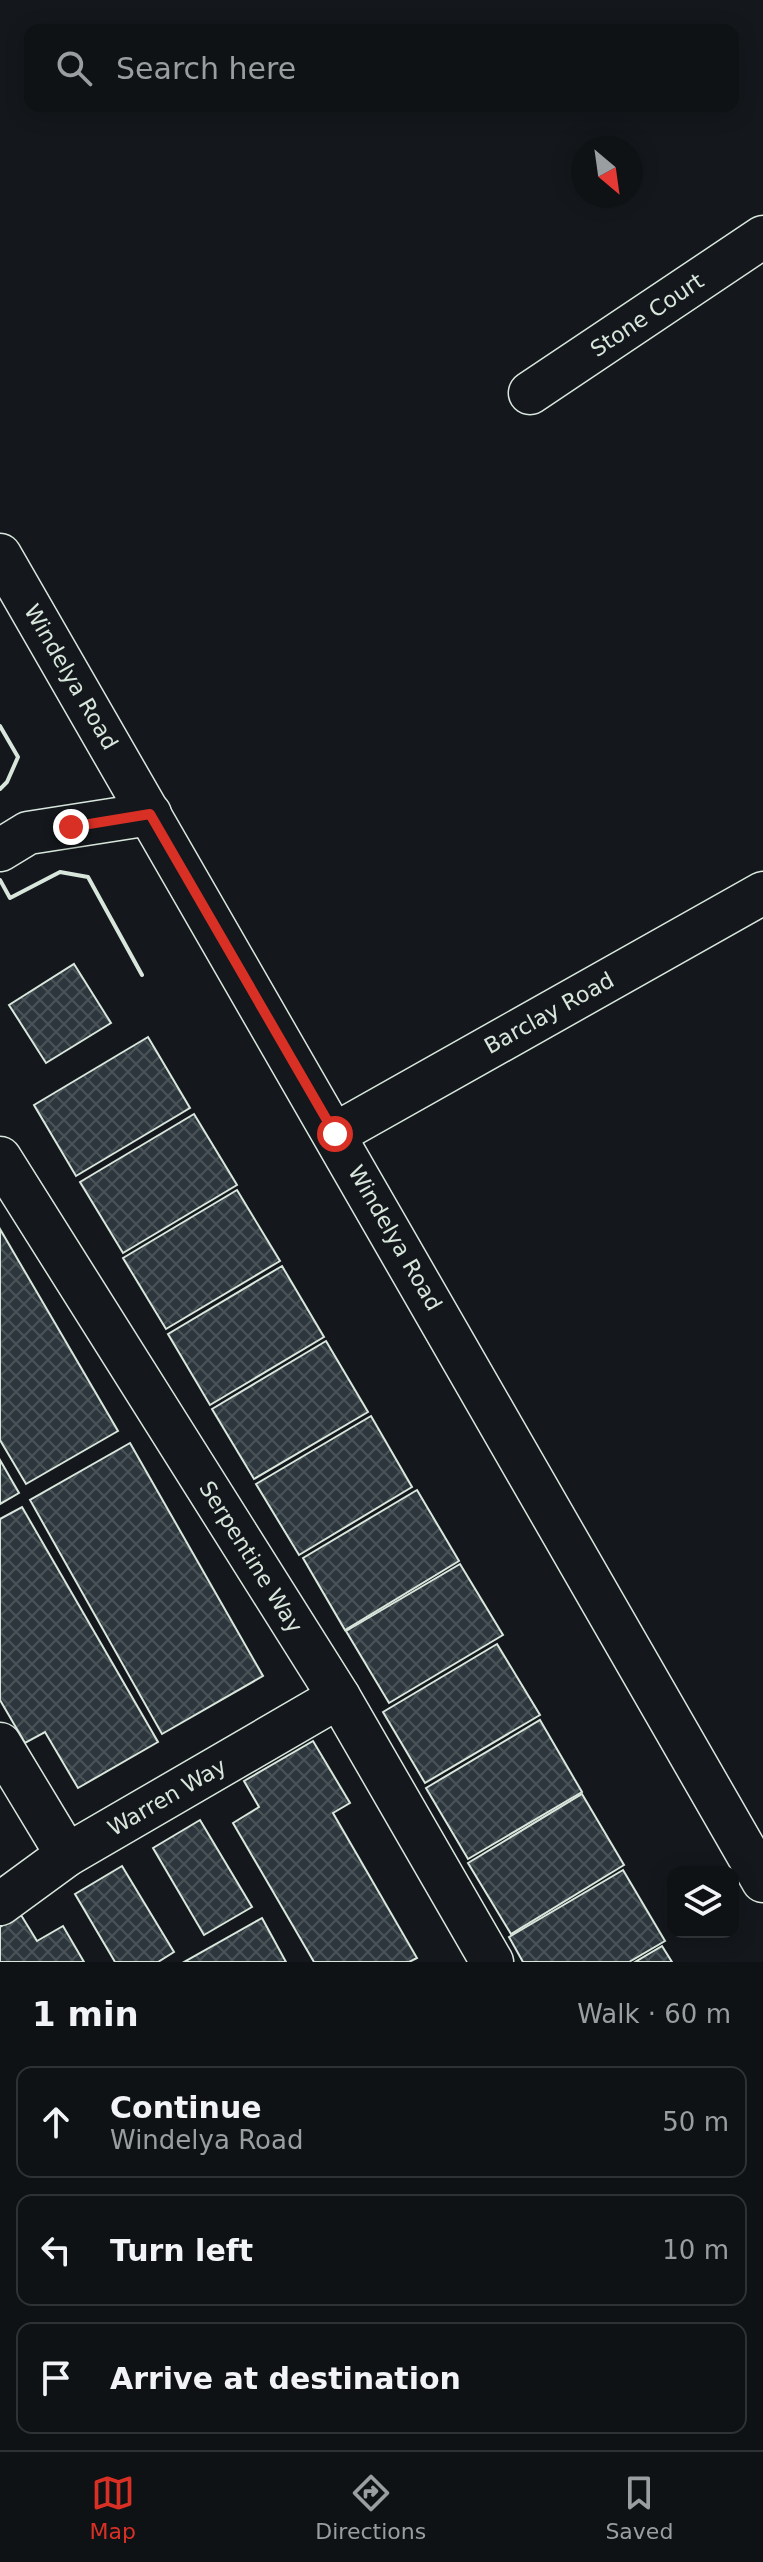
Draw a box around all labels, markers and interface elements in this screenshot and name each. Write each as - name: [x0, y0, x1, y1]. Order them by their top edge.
- search box: [24, 24, 739, 112]
- icon: search: [52, 46, 96, 90]
- text: Search here: [116, 51, 296, 86]
- north arrow: [571, 136, 643, 208]
- street label: Stone Court: [586, 268, 709, 362]
- street label: Windelya Road: [19, 600, 123, 754]
- route end: [53, 809, 89, 845]
- street label: Barclay Road: [480, 967, 618, 1059]
- route start: [317, 1116, 353, 1152]
- street label: Windelya Road: [343, 1161, 447, 1315]
- street label: Serpentine Way: [194, 1477, 308, 1637]
- street label: Warren Way: [103, 1753, 231, 1841]
- map controls: [667, 1866, 739, 1938]
- button: layers: [667, 1866, 739, 1938]
- text: 1 min: [32, 1994, 139, 2034]
- text: Walk · 60 m: [577, 1999, 731, 2029]
- text: Continue: [110, 2090, 262, 2125]
- icon: ahead: [34, 2100, 78, 2144]
- text: 50 m: [662, 2107, 729, 2137]
- text: Windelya Road: [110, 2125, 303, 2155]
- icon: left: [34, 2228, 78, 2272]
- text: Turn left: [110, 2233, 253, 2268]
- text: 10 m: [662, 2235, 729, 2265]
- icon: arrive: [34, 2356, 78, 2400]
- text: Arrive at destination: [110, 2361, 461, 2396]
- tab: Map: [90, 2471, 136, 2544]
- tab: Directions: [315, 2471, 426, 2544]
- tab: Saved: [605, 2471, 673, 2544]

